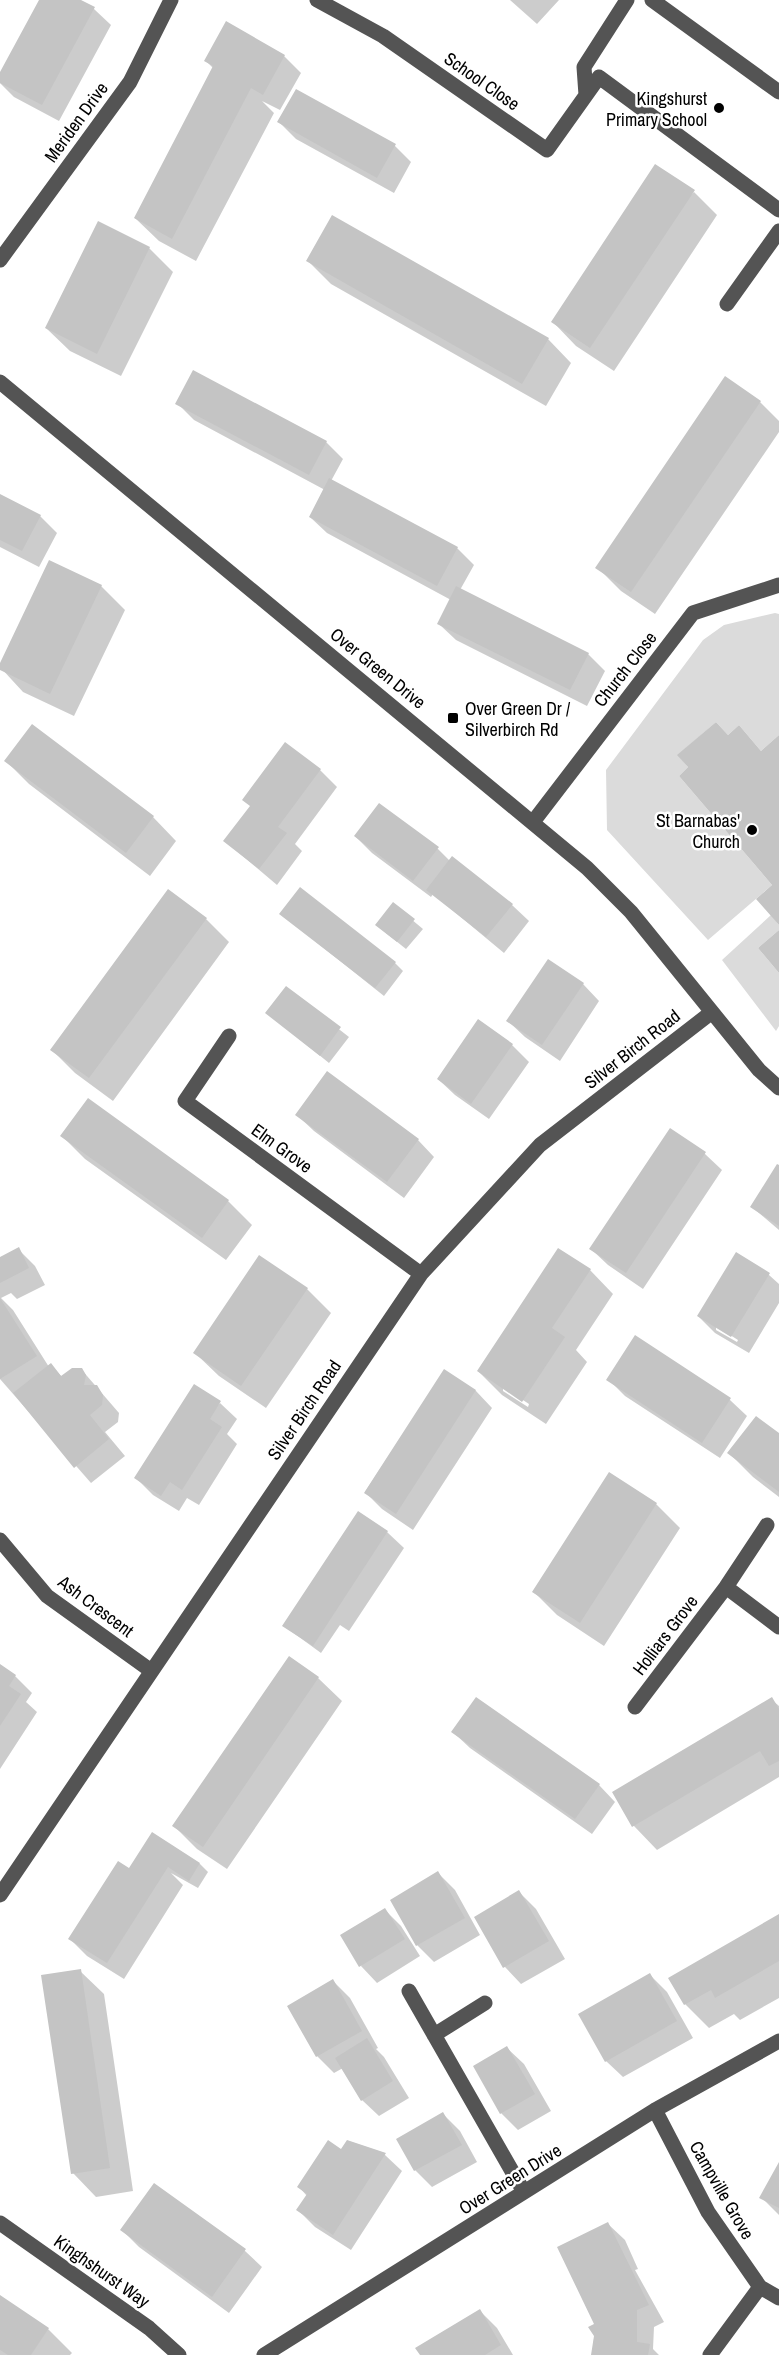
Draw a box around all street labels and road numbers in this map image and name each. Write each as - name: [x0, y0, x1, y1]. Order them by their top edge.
- street label: School Close: [439, 46, 525, 116]
- street label: Meriden Drive: [38, 77, 114, 167]
- street label: Over Green Drive: [325, 622, 431, 714]
- street label: Church Close: [588, 626, 662, 712]
- street label: Silver Birch Road: [579, 1004, 685, 1094]
- street label: Elm Grove: [246, 1117, 318, 1179]
- street label: Silver Birch Road: [261, 1355, 347, 1465]
- street label: Ash Crescent: [52, 1569, 139, 1643]
- street label: Holliars Grove: [627, 1590, 703, 1680]
- street label: Campville Grove: [684, 2136, 760, 2244]
- street label: Over Green Drive: [454, 2138, 566, 2220]
- street label: Kinghshurst Way: [49, 2229, 155, 2314]

